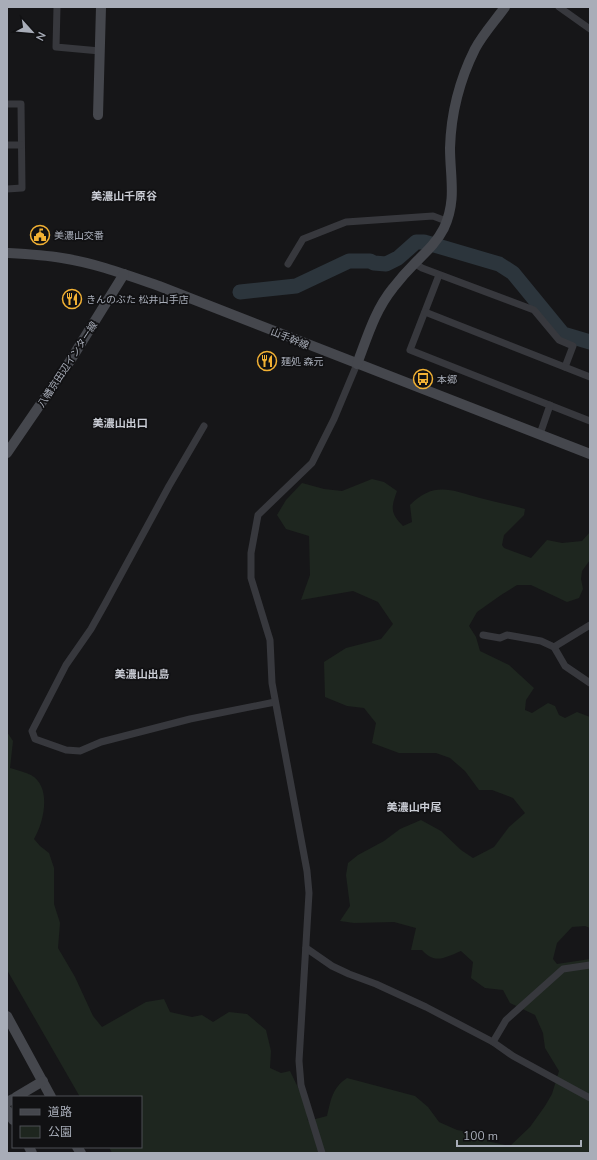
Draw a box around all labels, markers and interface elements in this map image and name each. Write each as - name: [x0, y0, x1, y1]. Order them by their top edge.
- north arrow: [12, 12, 52, 52]
- text: N: [32, 29, 49, 43]
- district label: 美濃山千原谷: [91, 189, 157, 204]
- public building icon: 美濃山交番: [29, 224, 51, 246]
- place label: 美濃山交番: [54, 229, 104, 243]
- restaurant icon: きんのぶた 松井山手店: [61, 288, 83, 310]
- place label: きんのぶた 松井山手店: [86, 293, 189, 307]
- street label: 八幡京田辺インター線: [35, 319, 101, 410]
- street label: 山手幹線: [268, 325, 311, 353]
- restaurant icon: 麺処 森元: [256, 350, 278, 372]
- place label: 麺処 森元: [281, 355, 324, 369]
- bus stop icon: 本郷: [412, 368, 434, 390]
- place label: 本郷: [437, 373, 457, 387]
- district label: 美濃山出口: [93, 416, 148, 431]
- district label: 美濃山出島: [115, 667, 170, 682]
- district label: 美濃山中尾: [387, 800, 442, 815]
- legend: [12, 1096, 142, 1148]
- text: 道路: [48, 1104, 72, 1120]
- scale bar: [457, 1122, 581, 1148]
- text: 公園: [48, 1124, 72, 1140]
- text: 100 m: [463, 1128, 498, 1144]

